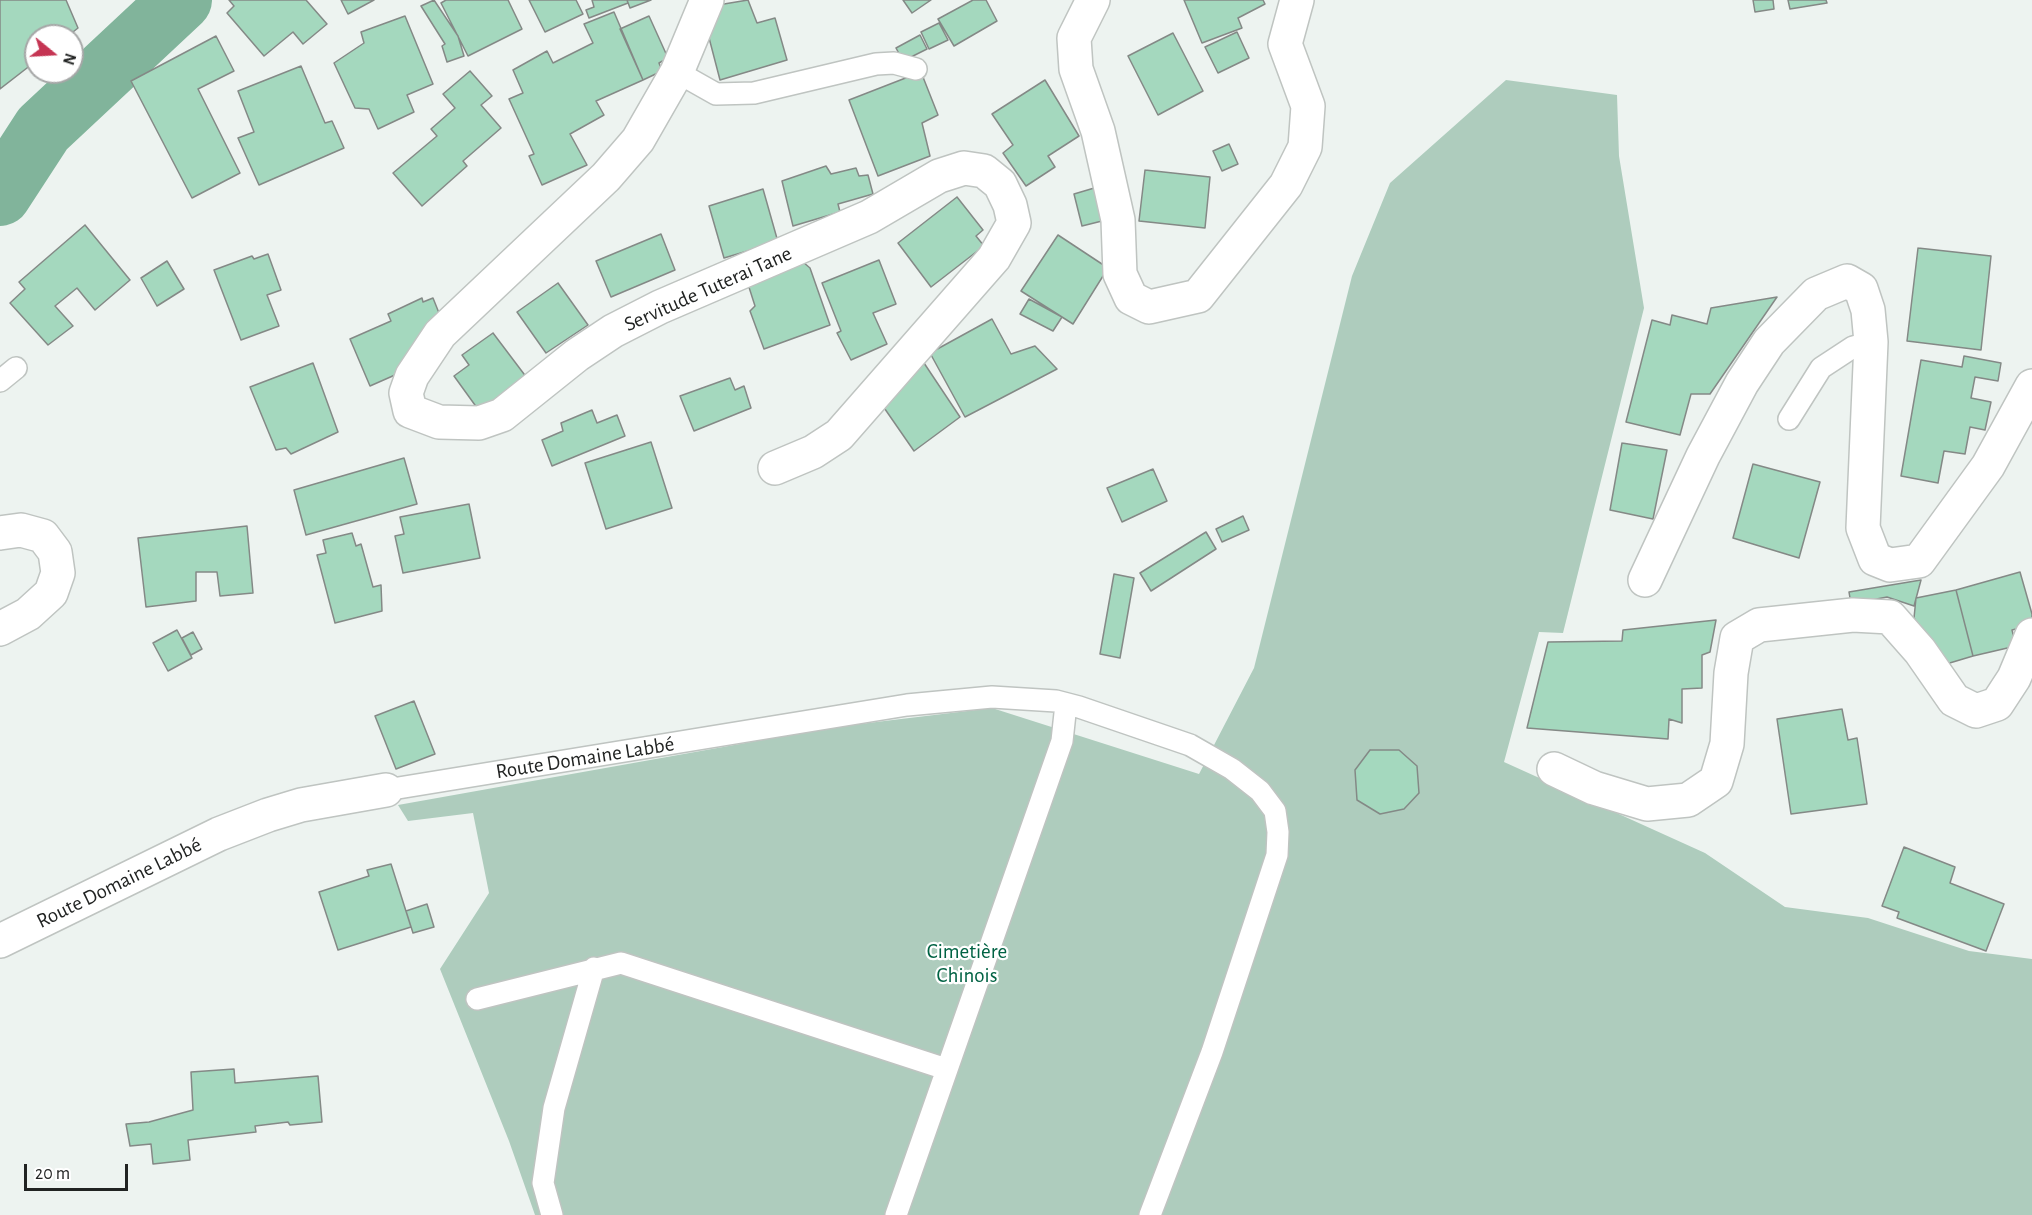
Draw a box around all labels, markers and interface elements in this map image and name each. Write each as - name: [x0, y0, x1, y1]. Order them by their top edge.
- north arrow: [24, 24, 84, 84]
- text: N: [60, 51, 79, 67]
- street label: Servitude Tuterai Tane: [620, 241, 796, 337]
- street label: Route Domaine Labbé: [494, 731, 676, 785]
- street label: Route Domaine Labbé: [32, 832, 206, 934]
- park label: Cimetière Chinois: [927, 939, 1007, 989]
- scale bar: [27, 1152, 130, 1190]
- text: 20 m: [35, 1165, 70, 1183]

